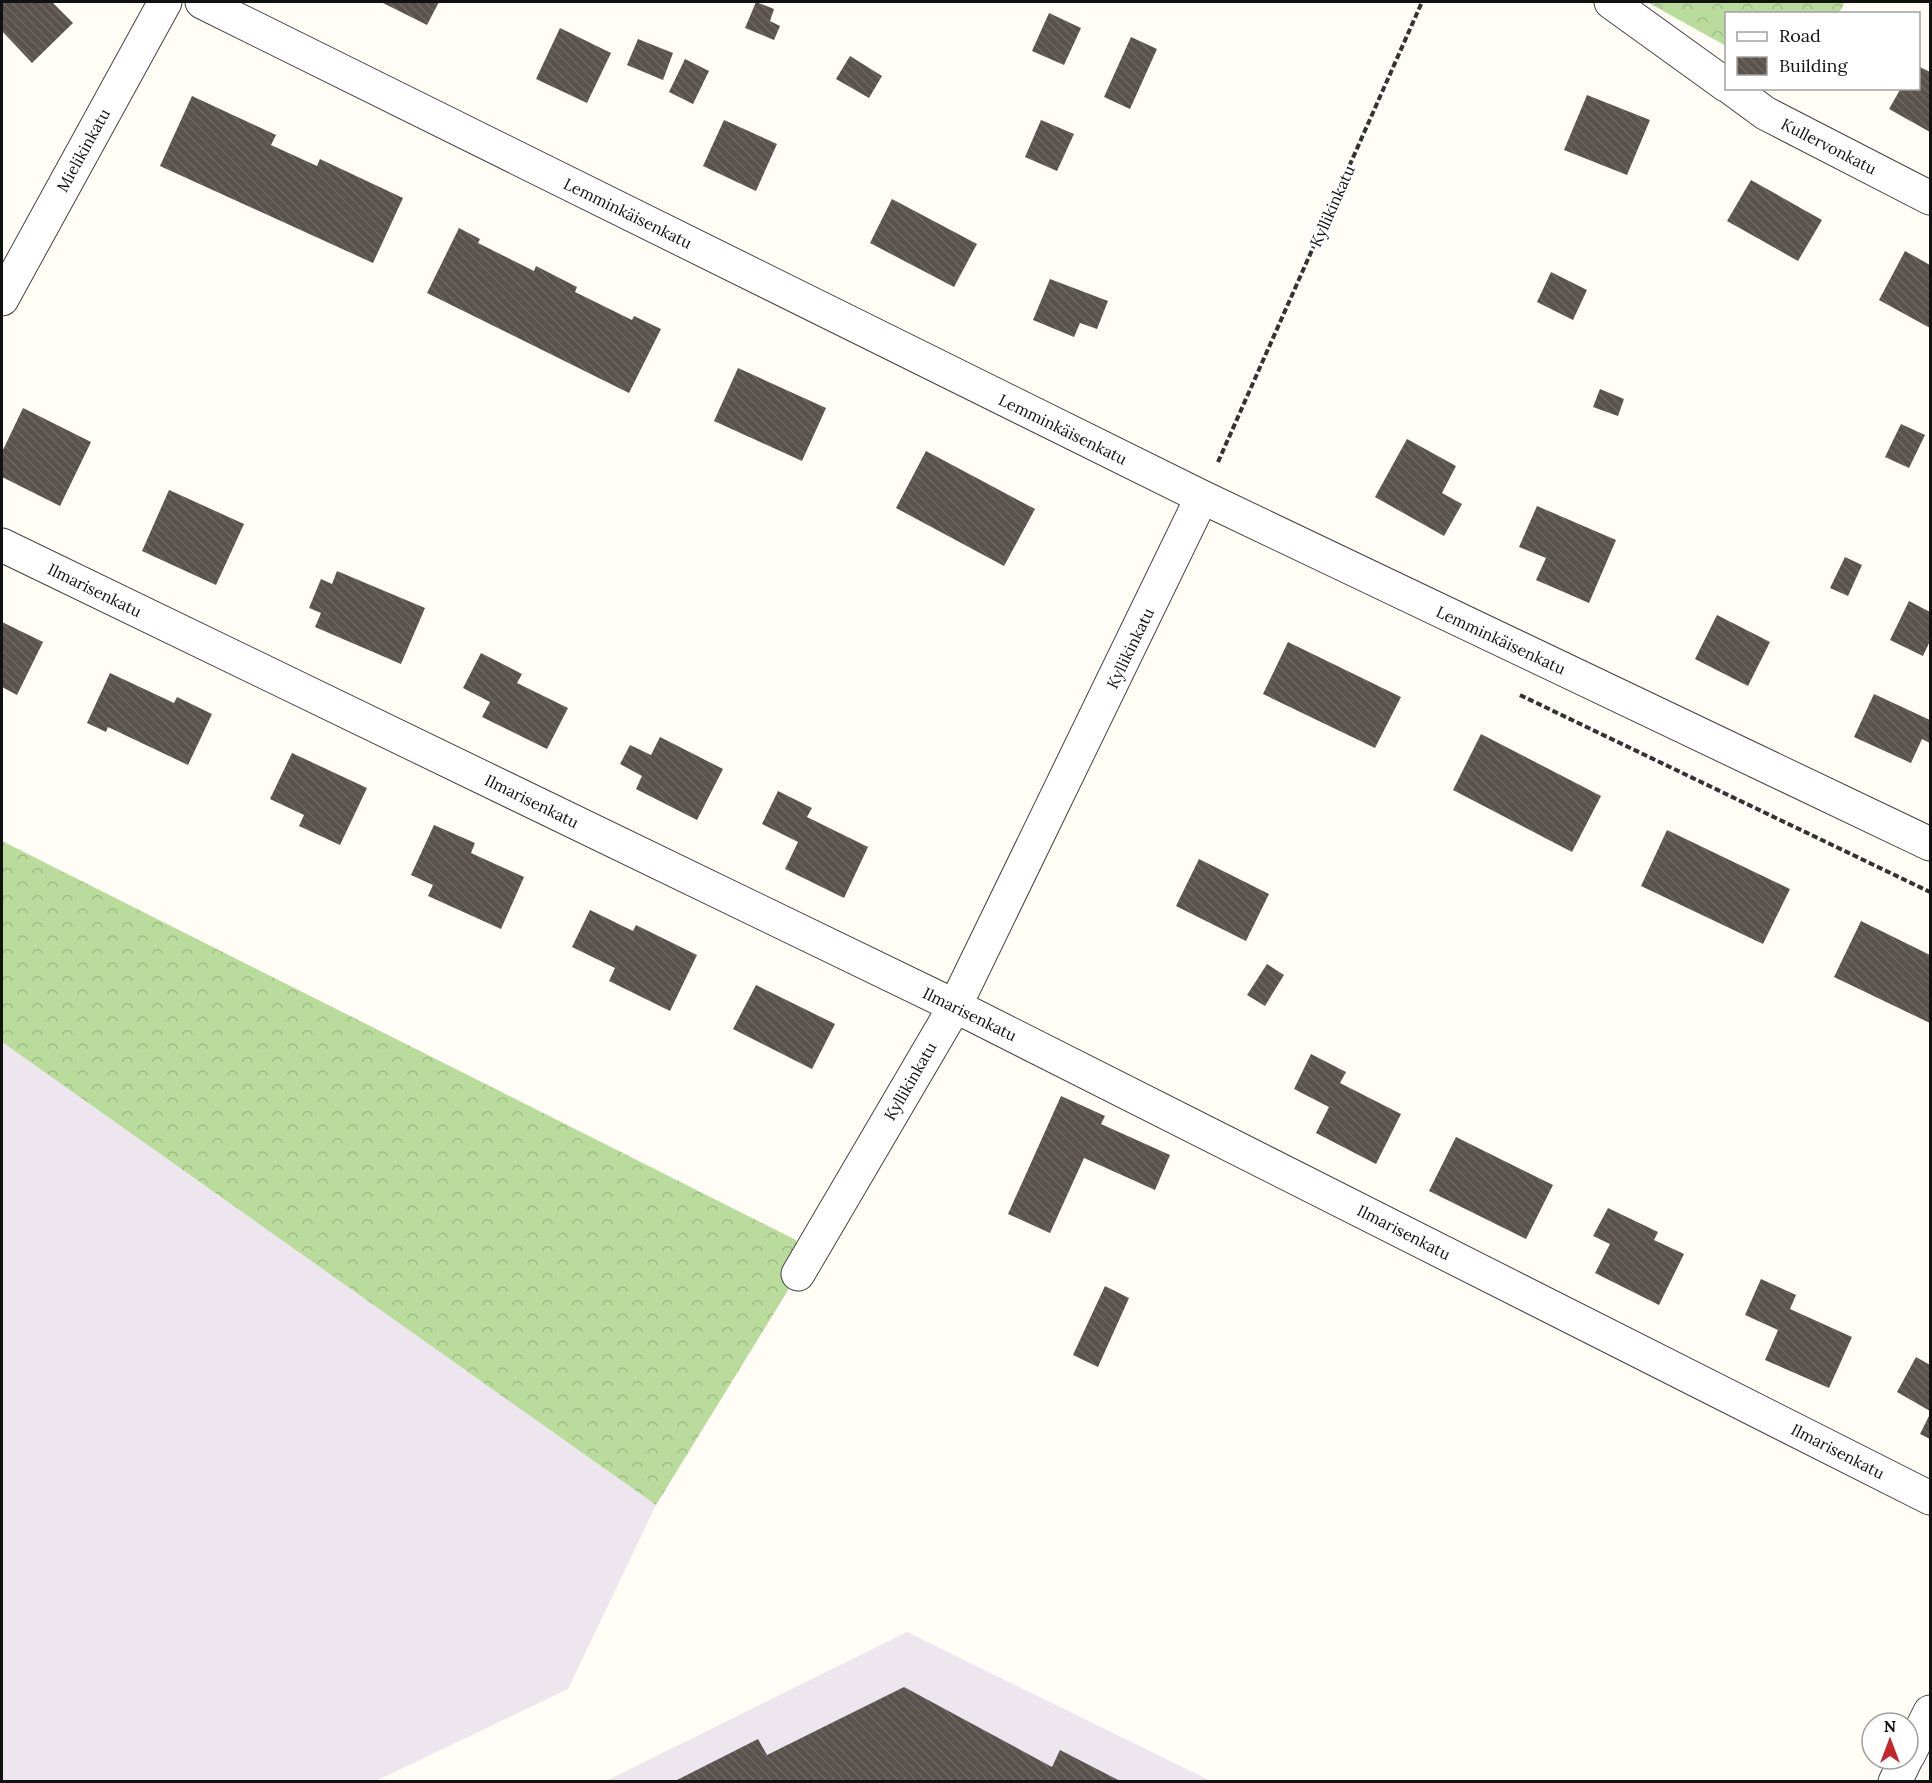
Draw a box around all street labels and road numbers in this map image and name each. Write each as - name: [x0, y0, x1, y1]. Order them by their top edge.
- street label: Mielikinkatu: [52, 105, 114, 195]
- street label: Kullervonkatu: [1778, 113, 1880, 179]
- street label: Kyllikinkatu: [1305, 162, 1359, 250]
- street label: Lemminkäisenkatu: [561, 173, 696, 253]
- street label: Lemminkäisenkatu: [996, 389, 1131, 469]
- street label: Ilmarisenkatu: [45, 559, 146, 622]
- street label: Lemminkäisenkatu: [1433, 601, 1569, 679]
- street label: Kyllikinkatu: [1102, 604, 1158, 692]
- street label: Ilmarisenkatu: [482, 770, 583, 833]
- street label: Ilmarisenkatu: [920, 983, 1021, 1046]
- street label: Kyllikinkatu: [879, 1038, 941, 1124]
- street label: Ilmarisenkatu: [1354, 1200, 1454, 1264]
- street label: Ilmarisenkatu: [1788, 1419, 1888, 1483]

